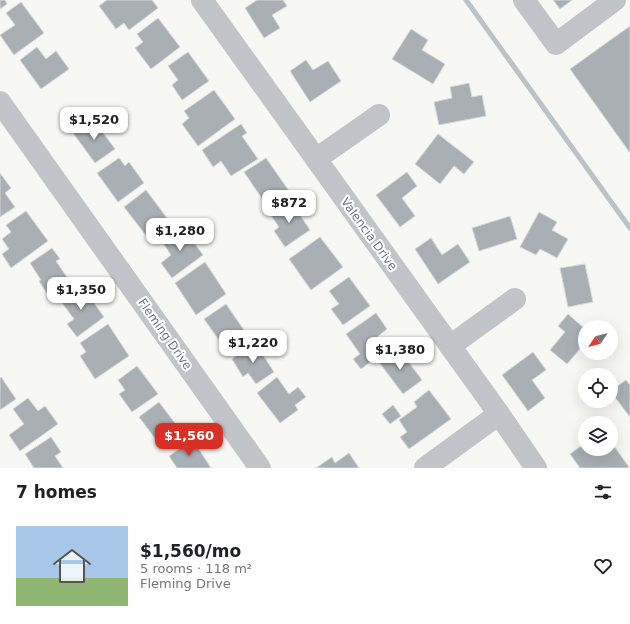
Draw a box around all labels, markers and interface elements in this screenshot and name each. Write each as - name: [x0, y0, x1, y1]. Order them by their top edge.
- pin: $1,520: [61, 107, 127, 141]
- text: $1,520: [69, 112, 119, 127]
- pin: $872: [265, 190, 313, 224]
- text: $872: [271, 195, 307, 210]
- street label: Valencia Drive: [338, 195, 400, 273]
- pin: $1,280: [147, 218, 213, 252]
- text: $1,280: [155, 223, 205, 238]
- pin: $1,350: [48, 277, 114, 311]
- text: $1,350: [56, 282, 106, 297]
- street label: Fleming Drive: [135, 296, 195, 372]
- north arrow: [578, 320, 618, 360]
- map controls: [578, 320, 618, 456]
- pin: $1,220: [220, 330, 286, 364]
- text: $1,220: [228, 335, 278, 350]
- pin: $1,380: [367, 337, 433, 371]
- text: $1,380: [375, 342, 425, 357]
- button: locate: [578, 368, 618, 408]
- button: layers: [578, 416, 618, 456]
- pin: $1,560: [156, 423, 222, 457]
- text: $1,560: [164, 428, 214, 443]
- icon: filters: [592, 481, 614, 503]
- text: 7 homes: [16, 482, 97, 502]
- text: $1,560/mo: [140, 541, 241, 561]
- icon: home: [48, 542, 96, 590]
- icon: heart: [592, 555, 614, 577]
- text: 5 rooms · 118 m²: [140, 561, 252, 576]
- text: Fleming Drive: [140, 576, 231, 591]

